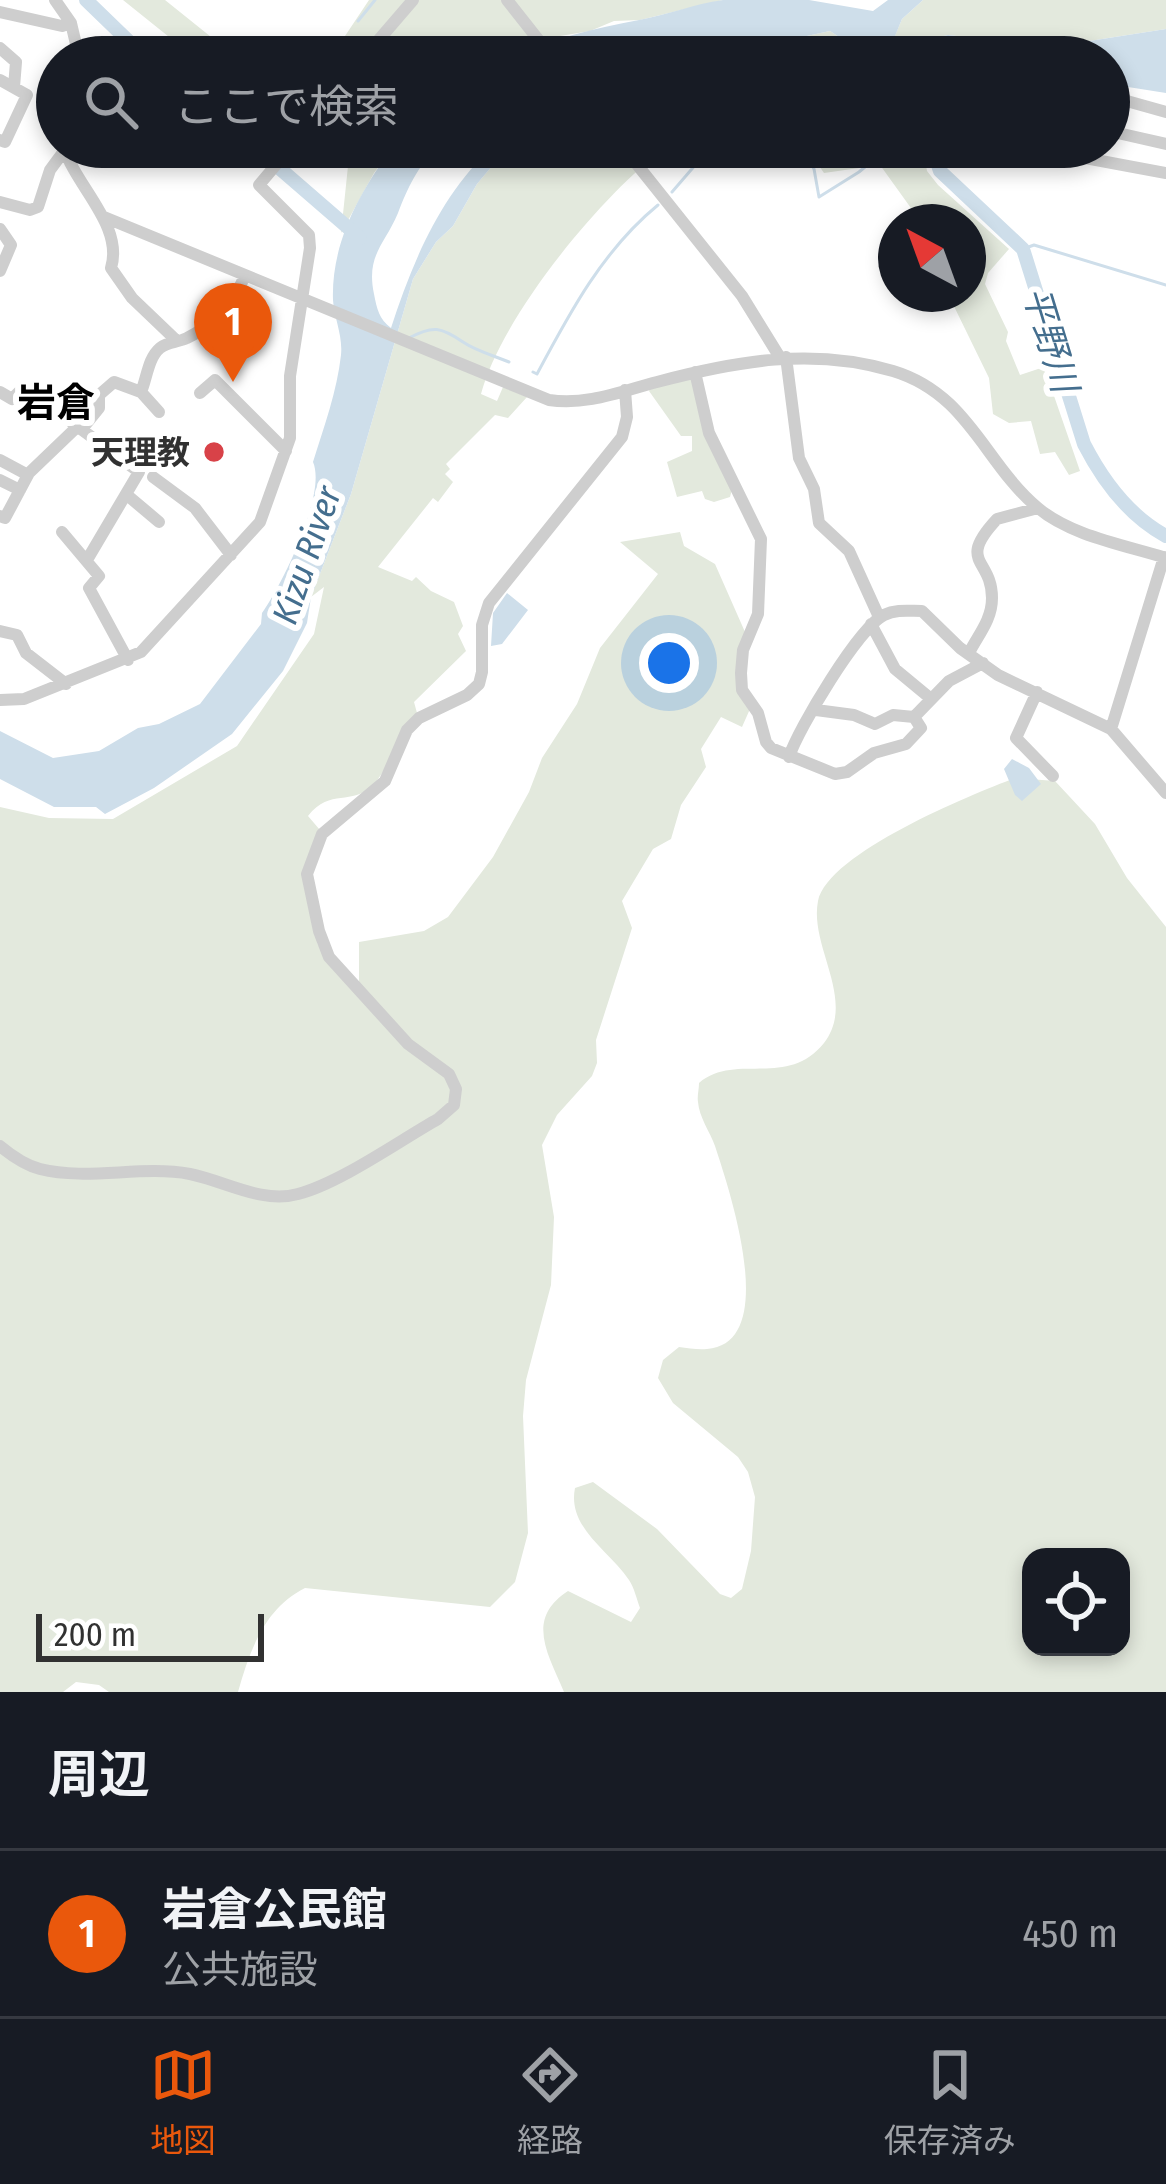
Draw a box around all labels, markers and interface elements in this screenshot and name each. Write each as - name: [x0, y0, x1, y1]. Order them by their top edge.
- search box: [36, 36, 1130, 168]
- icon: search: [78, 69, 144, 135]
- text: ここで検索: [174, 80, 399, 134]
- north arrow: [878, 204, 986, 312]
- water label: 平野川: [1013, 281, 1088, 401]
- pin: 1: [194, 283, 272, 382]
- district label: 岩倉: [17, 380, 95, 426]
- place label: 天理教: [91, 433, 190, 473]
- marker: 天理教: [201, 439, 227, 465]
- water label: Kizu River: [263, 479, 352, 630]
- your location: [639, 633, 699, 693]
- map controls: [1022, 1548, 1130, 1656]
- button: locate: [1022, 1548, 1130, 1656]
- scale bar: [36, 1608, 264, 1661]
- text: 200 m: [54, 1615, 136, 1655]
- text: 周辺: [48, 1744, 150, 1806]
- text: 岩倉公民館: [162, 1883, 387, 1937]
- text: 1: [79, 1911, 95, 1957]
- text: 450 m: [1022, 1911, 1118, 1957]
- text: 公共施設: [162, 1947, 318, 1993]
- tab: 地図: [150, 2042, 216, 2162]
- tab: 経路: [517, 2042, 583, 2162]
- tab: 保存済み: [884, 2042, 1016, 2162]

